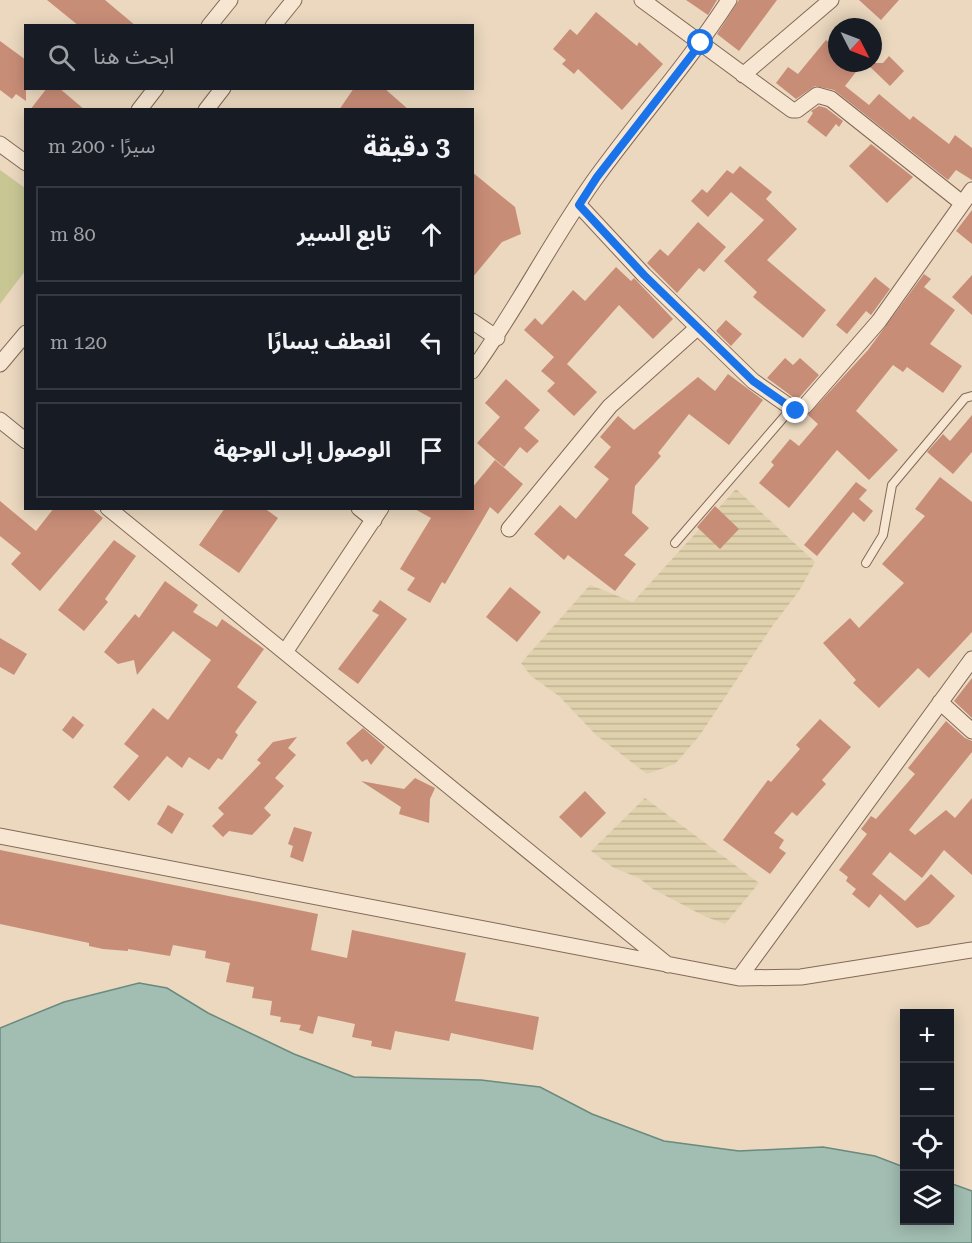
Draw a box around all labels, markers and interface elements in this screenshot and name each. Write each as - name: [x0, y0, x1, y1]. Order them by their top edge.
- north arrow: [828, 18, 882, 72]
- search box: [24, 24, 474, 90]
- route start: [687, 29, 713, 55]
- icon: search: [45, 41, 78, 74]
- text: ابحث هنا: [93, 44, 174, 69]
- text: 3 دقيقة: [363, 132, 450, 162]
- text: سيرًا · 200 m: [48, 134, 155, 158]
- icon: ahead: [415, 218, 448, 251]
- text: تابع السير: [297, 221, 391, 246]
- text: 80 m: [50, 222, 96, 246]
- icon: left: [415, 326, 448, 359]
- text: انعطف يسارًا: [267, 329, 391, 354]
- text: 120 m: [50, 330, 107, 354]
- route end: [782, 397, 808, 423]
- icon: arrive: [415, 434, 448, 467]
- text: الوصول إلى الوجهة: [214, 437, 391, 462]
- map controls: [900, 1009, 954, 1225]
- button: +: [900, 1009, 954, 1063]
- button: −: [900, 1063, 954, 1117]
- button: locate: [900, 1117, 954, 1171]
- button: layers: [900, 1171, 954, 1225]

